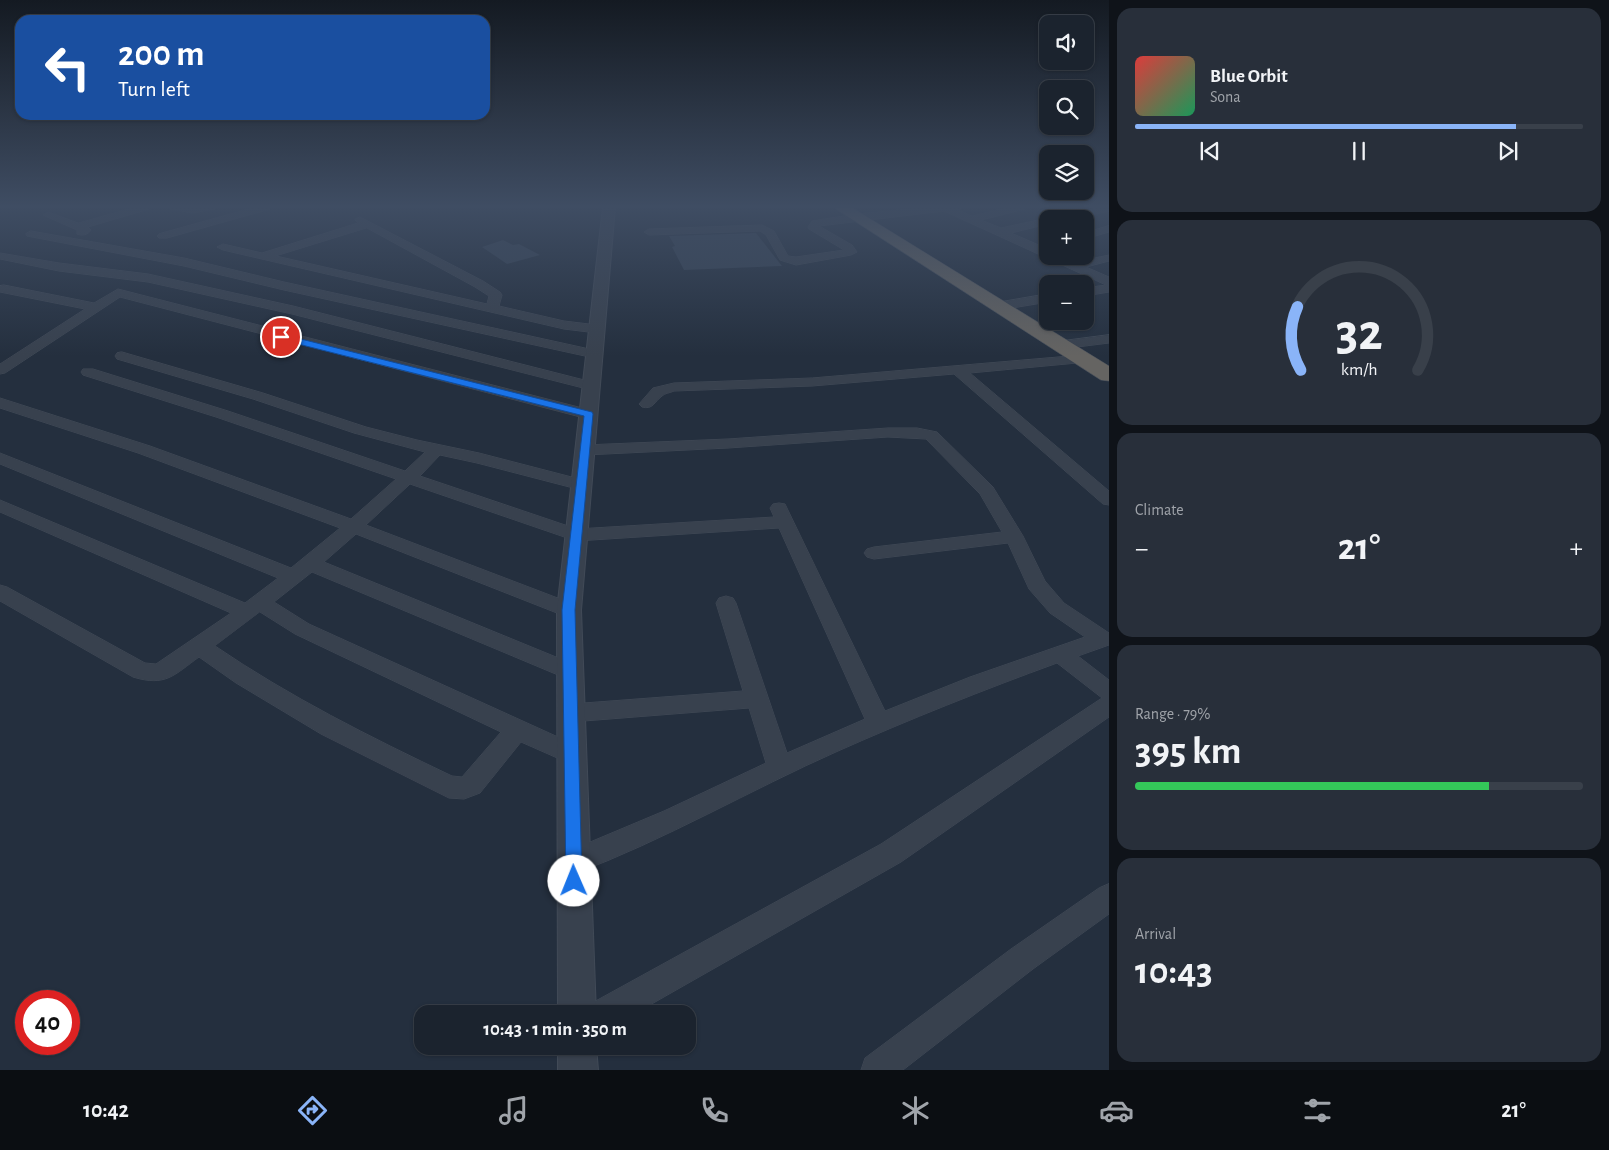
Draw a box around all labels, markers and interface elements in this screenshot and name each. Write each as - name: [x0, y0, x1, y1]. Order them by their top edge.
- map controls: [1039, 15, 1094, 330]
- button: sound: [1039, 15, 1094, 70]
- icon: left: [35, 35, 100, 100]
- text: 200 m: [118, 37, 205, 72]
- text: Blue Orbit: [1210, 67, 1288, 86]
- text: Turn left: [118, 78, 190, 100]
- button: search: [1039, 80, 1094, 135]
- text: Sona: [1210, 89, 1241, 105]
- icon: previous: [1196, 137, 1224, 165]
- icon: pause: [1345, 137, 1373, 165]
- icon: next: [1494, 137, 1522, 165]
- button: layers: [1039, 145, 1094, 200]
- button: +: [1039, 210, 1094, 265]
- button: −: [1039, 275, 1094, 330]
- text: 32: [1336, 307, 1382, 359]
- pin: [260, 316, 302, 358]
- icon: arrive: [267, 323, 295, 351]
- text: km/h: [1341, 361, 1377, 379]
- text: Climate: [1135, 502, 1184, 518]
- text: 21°: [1338, 529, 1380, 567]
- text: −: [1135, 535, 1148, 563]
- text: +: [1570, 535, 1583, 563]
- text: Range · 79%: [1135, 706, 1211, 722]
- text: 395 km: [1135, 733, 1241, 771]
- position arrow: [547, 854, 599, 906]
- text: Arrival: [1135, 926, 1176, 942]
- text: 10:43: [1135, 953, 1213, 991]
- speed limit sign: 40: [15, 990, 80, 1055]
- text: 10:43 · 1 min · 350 m: [483, 1020, 627, 1039]
- icon: directions: [295, 1093, 330, 1128]
- icon: music: [496, 1093, 531, 1128]
- icon: phone: [697, 1093, 732, 1128]
- icon: climate: [898, 1093, 933, 1128]
- icon: car: [1099, 1093, 1134, 1128]
- icon: filters: [1300, 1093, 1335, 1128]
- text: 10:42: [83, 1099, 129, 1121]
- text: 21°: [1501, 1099, 1526, 1121]

